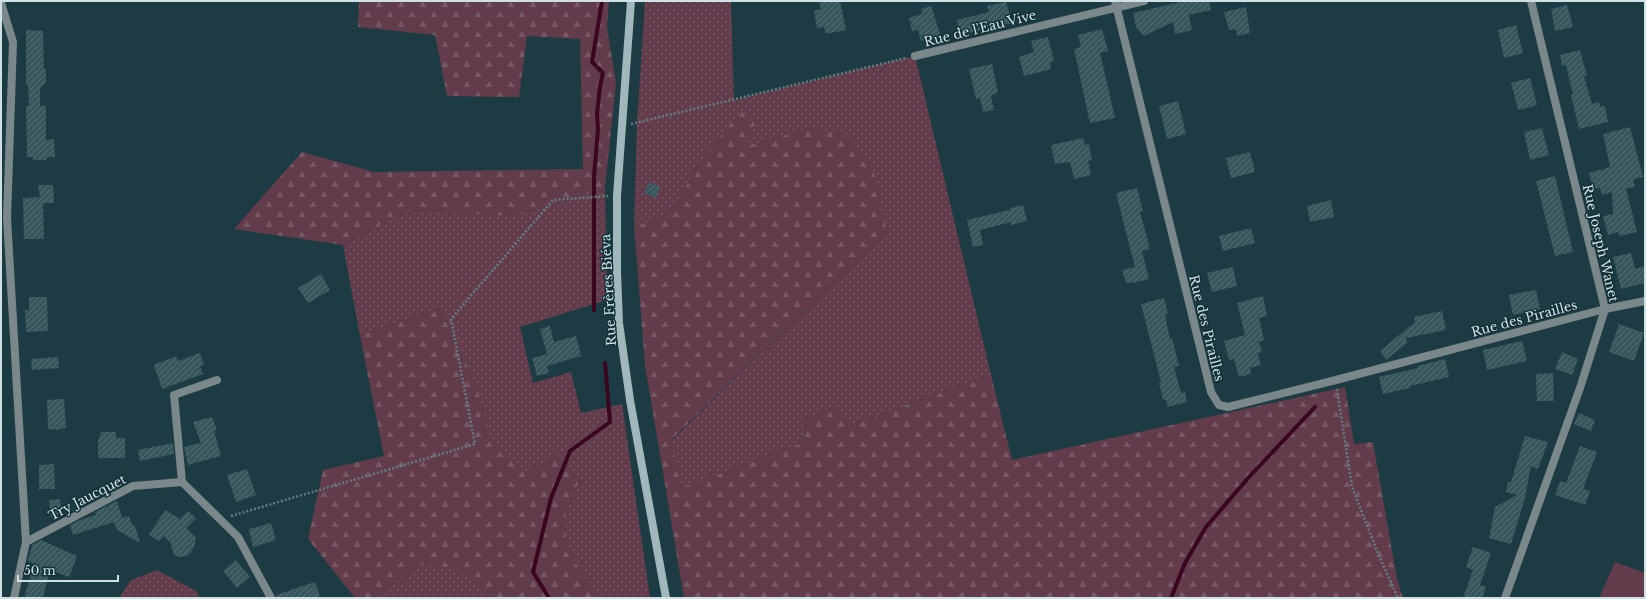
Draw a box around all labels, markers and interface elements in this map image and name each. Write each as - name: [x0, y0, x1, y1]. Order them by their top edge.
- street label: Rue de l'Eau Vive: [922, 6, 1038, 51]
- street label: Rue Joseph Wanet: [1579, 183, 1622, 304]
- street label: Rue Frères Biéva: [597, 233, 620, 346]
- street label: Rue des Pirailles: [1185, 273, 1228, 383]
- street label: Rue des Pirailles: [1469, 296, 1579, 341]
- street label: Try Jaucquet: [46, 471, 129, 524]
- scale bar: [18, 557, 118, 583]
- text: 50 m: [24, 563, 56, 578]

